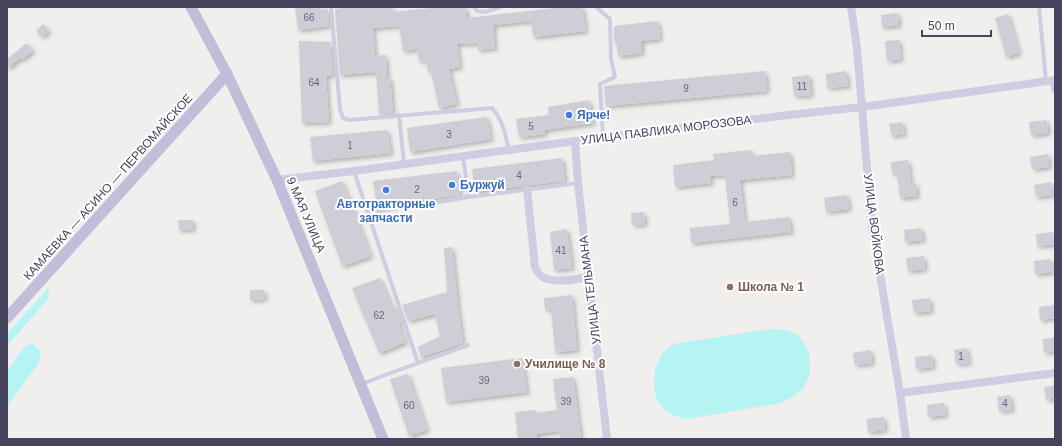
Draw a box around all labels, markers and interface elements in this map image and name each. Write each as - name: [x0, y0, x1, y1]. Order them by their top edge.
- house number: 66: [303, 12, 315, 23]
- scale bar: [922, 12, 991, 38]
- text: 50 m: [928, 19, 955, 33]
- house number: 64: [308, 77, 320, 88]
- house number: 11: [797, 81, 808, 92]
- house number: 9: [683, 83, 689, 94]
- street label: КАМАЕВКА — АСИНО — ПЕРВОМАЙСКОЕ: [20, 90, 195, 283]
- place label: Ярче!: [577, 108, 610, 122]
- marker: Ярче!: [564, 110, 574, 120]
- street label: УЛИЦА ПАВЛИКА МОРОЗОВА: [580, 113, 752, 147]
- house number: 5: [528, 121, 534, 132]
- house number: 3: [446, 129, 452, 140]
- house number: 1: [347, 140, 353, 151]
- house number: 4: [516, 170, 522, 181]
- street label: УЛИЦА ВОЙКОВА: [861, 173, 888, 275]
- street label: 9 МАЯ УЛИЦА: [284, 175, 328, 255]
- place label: Буржуй: [460, 178, 505, 192]
- marker: Буржуй: [447, 180, 457, 190]
- house number: 2: [414, 184, 420, 195]
- marker: Автотракторные запчасти: [381, 185, 391, 195]
- place label: Автотракторные запчасти: [336, 197, 436, 225]
- house number: 6: [732, 197, 738, 208]
- street label: УЛИЦА ТЕЛЬМАНА: [576, 235, 604, 345]
- house number: 41: [555, 245, 567, 256]
- place label: Школа № 1: [738, 280, 804, 294]
- marker: Школа № 1: [725, 282, 735, 292]
- house number: 62: [373, 310, 385, 321]
- house number: 1: [958, 351, 964, 362]
- place label: Училище № 8: [525, 357, 606, 371]
- marker: Училище № 8: [512, 359, 522, 369]
- house number: 39: [478, 375, 490, 386]
- house number: 39: [560, 396, 572, 407]
- house number: 4: [1002, 398, 1008, 409]
- house number: 60: [403, 400, 415, 411]

